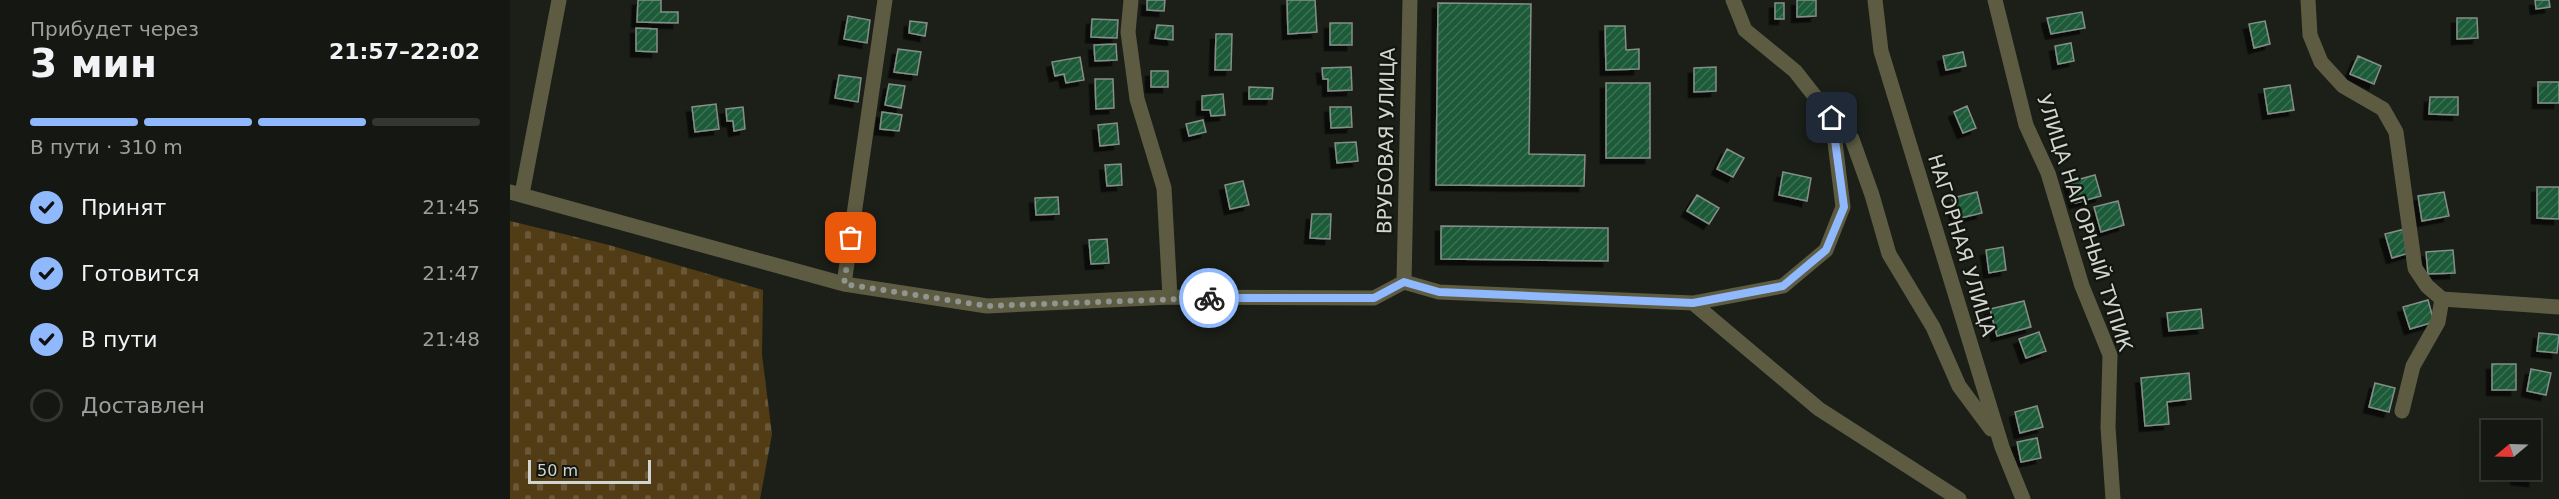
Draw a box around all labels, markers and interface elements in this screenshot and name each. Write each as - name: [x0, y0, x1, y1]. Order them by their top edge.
- text: Прибудет через: [30, 17, 199, 41]
- text: 21:57–22:02: [329, 39, 480, 64]
- text: 3 мин: [30, 41, 157, 86]
- street label: ВРУБОВАЯ УЛИЦА: [1372, 47, 1400, 234]
- street label: УЛИЦА НАГОРНЫЙ ТУПИК: [2032, 91, 2138, 355]
- pin: [1806, 92, 1857, 143]
- icon: home: [1815, 101, 1848, 134]
- text: В пути · 310 m: [30, 135, 183, 159]
- street label: НАГОРНАЯ УЛИЦА: [1923, 151, 2001, 339]
- icon: check: [30, 191, 63, 224]
- text: Принят: [81, 195, 166, 220]
- text: 21:45: [422, 195, 480, 219]
- pin: [825, 212, 876, 263]
- icon: bag: [834, 221, 867, 254]
- icon: check: [30, 257, 63, 290]
- text: Готовится: [81, 261, 200, 286]
- text: 21:47: [422, 261, 480, 285]
- courier: [1179, 268, 1239, 328]
- icon: bike: [1193, 282, 1226, 315]
- icon: check: [30, 323, 63, 356]
- text: В пути: [81, 327, 158, 352]
- text: 21:48: [422, 327, 480, 351]
- text: Доставлен: [81, 393, 205, 418]
- north arrow: [2481, 420, 2541, 480]
- map controls: [2481, 420, 2541, 480]
- scale bar: [528, 457, 651, 484]
- text: 50 m: [537, 461, 578, 480]

